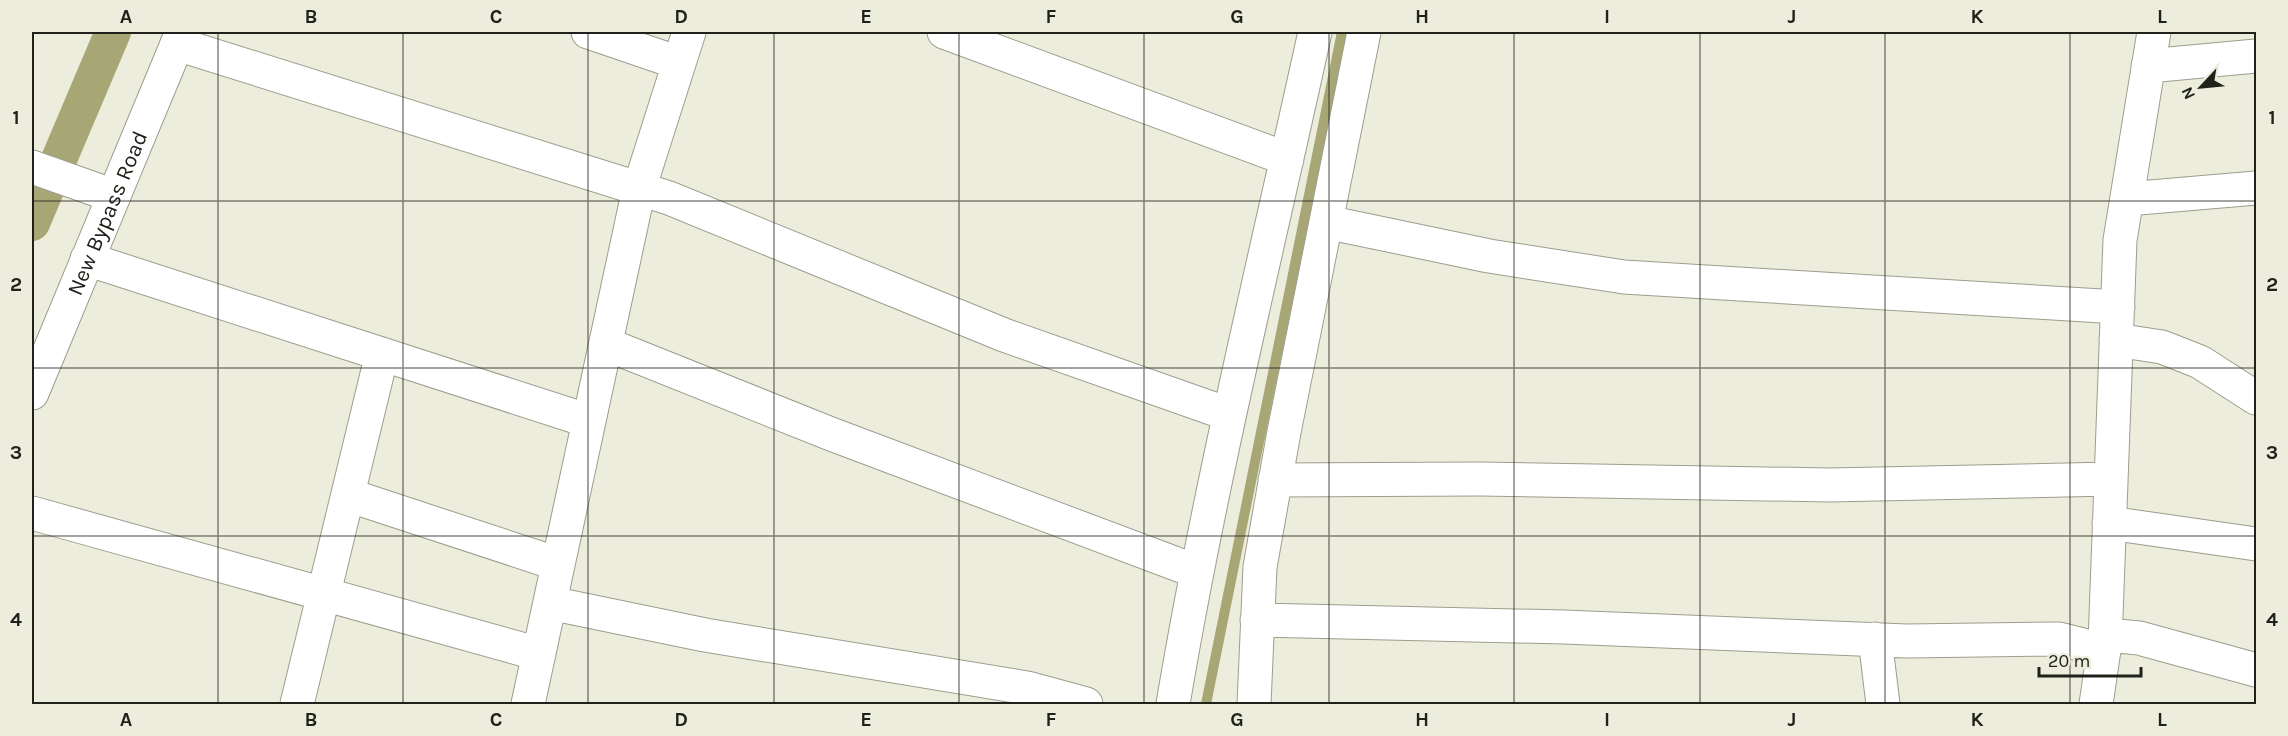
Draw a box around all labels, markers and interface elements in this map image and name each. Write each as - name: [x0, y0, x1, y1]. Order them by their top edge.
- text: A: [120, 5, 133, 28]
- text: B: [305, 5, 317, 28]
- text: C: [490, 5, 502, 28]
- text: D: [674, 5, 688, 28]
- text: E: [860, 5, 872, 28]
- text: F: [1046, 5, 1057, 28]
- text: G: [1230, 5, 1244, 28]
- text: H: [1415, 5, 1429, 28]
- text: I: [1604, 5, 1610, 28]
- text: J: [1788, 5, 1796, 28]
- text: K: [1970, 5, 1984, 28]
- text: L: [2157, 5, 2167, 28]
- north arrow: [2171, 57, 2231, 117]
- text: N: [2177, 84, 2199, 103]
- text: 1: [12, 106, 20, 129]
- text: 1: [2268, 106, 2276, 129]
- street label: New Bypass Road: [62, 127, 153, 299]
- text: 2: [10, 273, 22, 296]
- text: 2: [2266, 273, 2278, 296]
- text: 3: [10, 441, 22, 464]
- text: 3: [2266, 441, 2278, 464]
- text: 4: [10, 608, 22, 631]
- text: 4: [2266, 608, 2278, 631]
- scale bar: [2039, 640, 2141, 678]
- text: 20 m: [2048, 650, 2090, 672]
- text: A: [120, 708, 133, 731]
- text: B: [305, 708, 317, 731]
- text: C: [490, 708, 502, 731]
- text: D: [674, 708, 688, 731]
- text: E: [860, 708, 872, 731]
- text: F: [1046, 708, 1057, 731]
- text: G: [1230, 708, 1244, 731]
- text: H: [1415, 708, 1429, 731]
- text: I: [1604, 708, 1610, 731]
- text: J: [1788, 708, 1796, 731]
- text: K: [1970, 708, 1984, 731]
- text: L: [2157, 708, 2167, 731]

